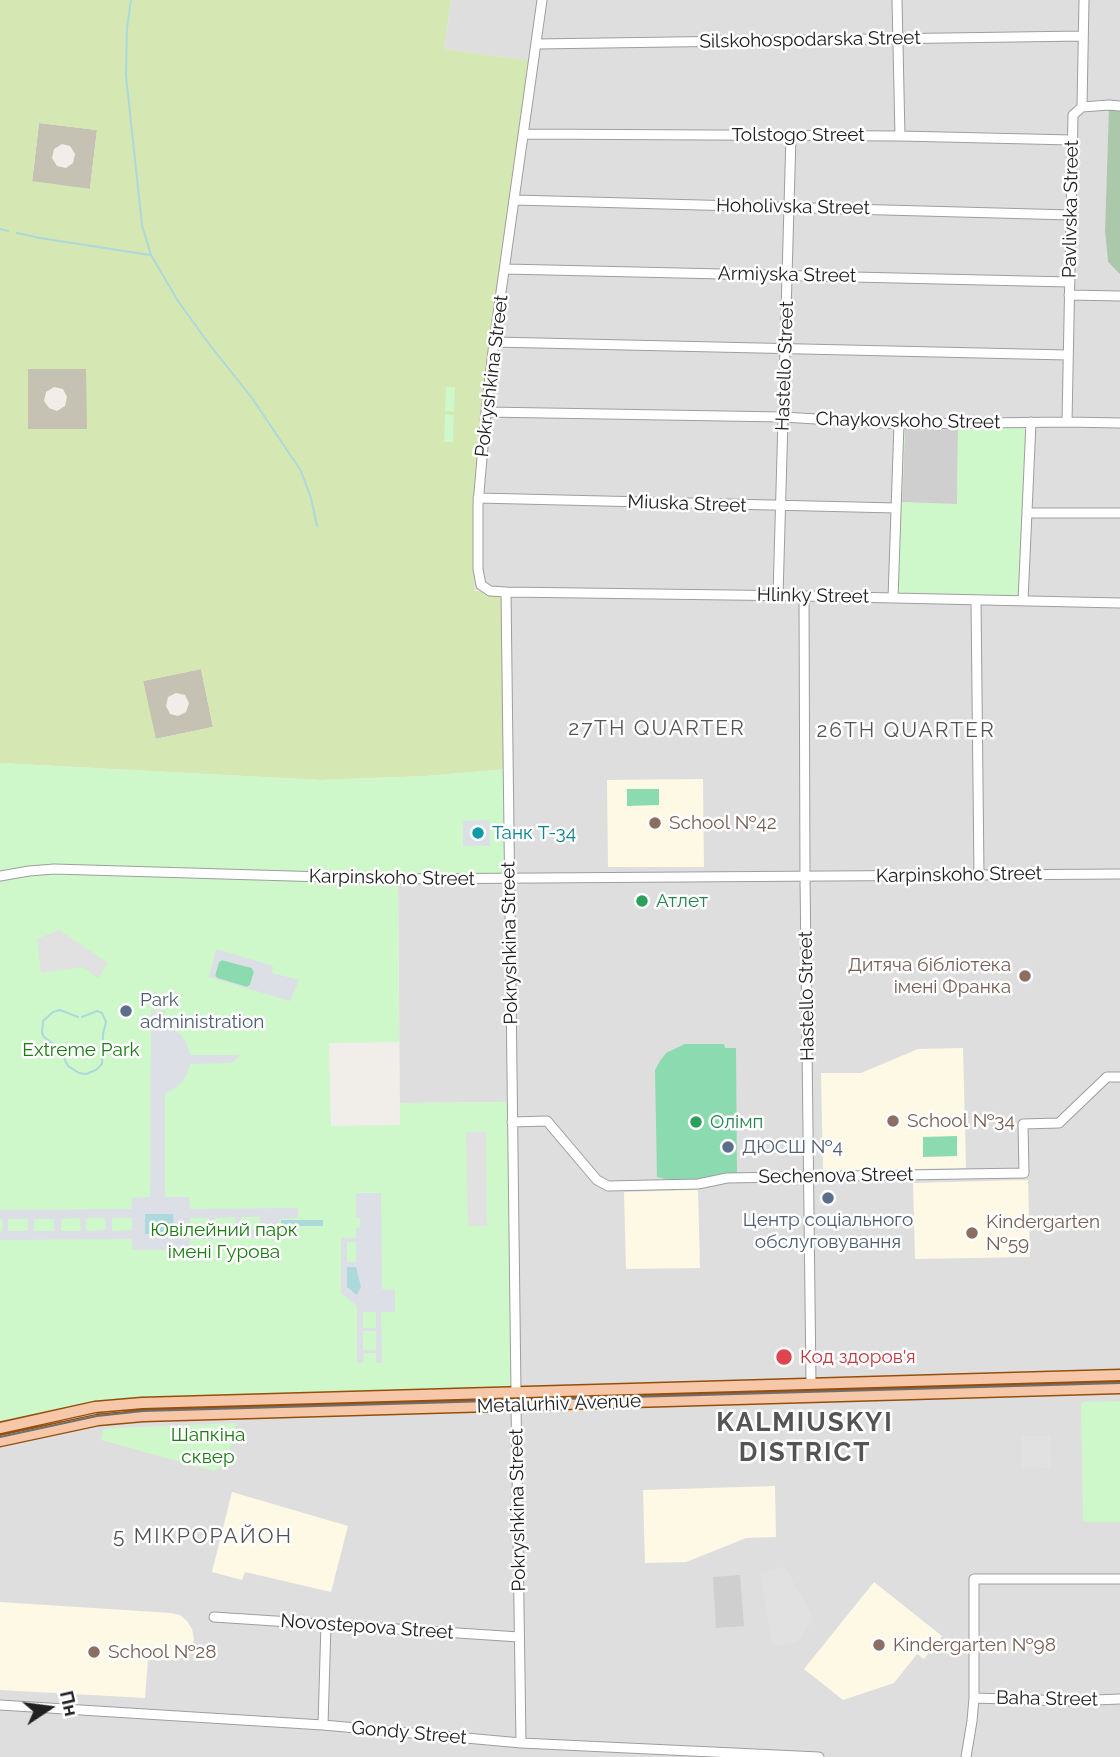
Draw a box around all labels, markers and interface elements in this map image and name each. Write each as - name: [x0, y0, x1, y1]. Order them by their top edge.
- street label: Silskohospodarska Street: [699, 27, 921, 53]
- street label: Tolstogo Street: [731, 124, 865, 146]
- street label: Pavlivska Street: [1058, 140, 1084, 278]
- street label: Hoholivska Street: [716, 194, 870, 220]
- street label: Armiyska Street: [718, 262, 856, 288]
- street label: Pokryshkina Street: [471, 294, 513, 458]
- street label: Hastello Street: [771, 301, 799, 431]
- street label: Chaykovskoho Street: [815, 408, 1001, 434]
- street label: Miuska Street: [627, 491, 747, 517]
- street label: Hlinky Street: [757, 584, 869, 608]
- district label: 27TH QUARTER: [570, 716, 744, 742]
- district label: 26TH QUARTER: [818, 718, 994, 744]
- place label: School №42: [669, 812, 777, 834]
- marker: School №42: [647, 815, 663, 831]
- place label: Танк Т-34: [492, 822, 576, 844]
- marker: Танк Т-34: [470, 825, 486, 841]
- street label: Pokryshkina Street: [497, 861, 523, 1025]
- street label: Karpinskoho Street: [876, 862, 1042, 888]
- street label: Karpinskoho Street: [309, 865, 475, 891]
- place label: Атлет: [656, 890, 708, 912]
- marker: Атлет: [634, 893, 650, 909]
- street label: Hastello Street: [794, 931, 820, 1061]
- place label: Дитяча бібліотека імені Франка: [848, 954, 1011, 998]
- marker: Дитяча бібліотека імені Франка: [1017, 968, 1033, 984]
- place label: Park administration: [140, 989, 264, 1033]
- marker: Park administration: [118, 1003, 134, 1019]
- park label: Extreme Park: [22, 1039, 140, 1061]
- place label: School №34: [907, 1110, 1015, 1132]
- place label: Олімп: [710, 1111, 763, 1133]
- marker: School №34: [885, 1113, 901, 1129]
- marker: Олімп: [688, 1114, 704, 1130]
- place label: ДЮСШ №4: [742, 1136, 843, 1158]
- marker: ДЮСШ №4: [720, 1139, 736, 1155]
- street label: Sechenova Street: [758, 1163, 914, 1189]
- marker: Центр соціального обслуговування: [820, 1190, 836, 1206]
- place label: Центр соціального обслуговування: [743, 1209, 913, 1253]
- place label: Kindergarten №59: [986, 1211, 1100, 1255]
- park label: Ювілейний парк імені Гурова: [150, 1219, 298, 1263]
- marker: Kindergarten №59: [964, 1225, 980, 1241]
- place label: Код здоров'я: [800, 1346, 916, 1368]
- marker: Код здоров'я: [774, 1347, 794, 1367]
- street label: Metalurhiv Avenue: [477, 1390, 641, 1418]
- district label: KALMIUSKYI DISTRICT: [718, 1407, 892, 1468]
- park label: Шапкіна сквер: [171, 1424, 245, 1468]
- street label: Pokryshkina Street: [505, 1428, 531, 1592]
- district label: 5 МІКРОРАЙОН: [114, 1524, 292, 1550]
- street label: Novostepova Street: [280, 1610, 454, 1644]
- place label: Kindergarten №98: [893, 1634, 1056, 1656]
- marker: Kindergarten №98: [871, 1637, 887, 1653]
- place label: School №28: [108, 1641, 216, 1663]
- marker: School №28: [86, 1644, 102, 1660]
- north arrow: [14, 1673, 84, 1743]
- street label: Baha Street: [996, 1687, 1098, 1711]
- text: Пн: [56, 1688, 83, 1718]
- street label: Gondy Street: [350, 1717, 468, 1749]

